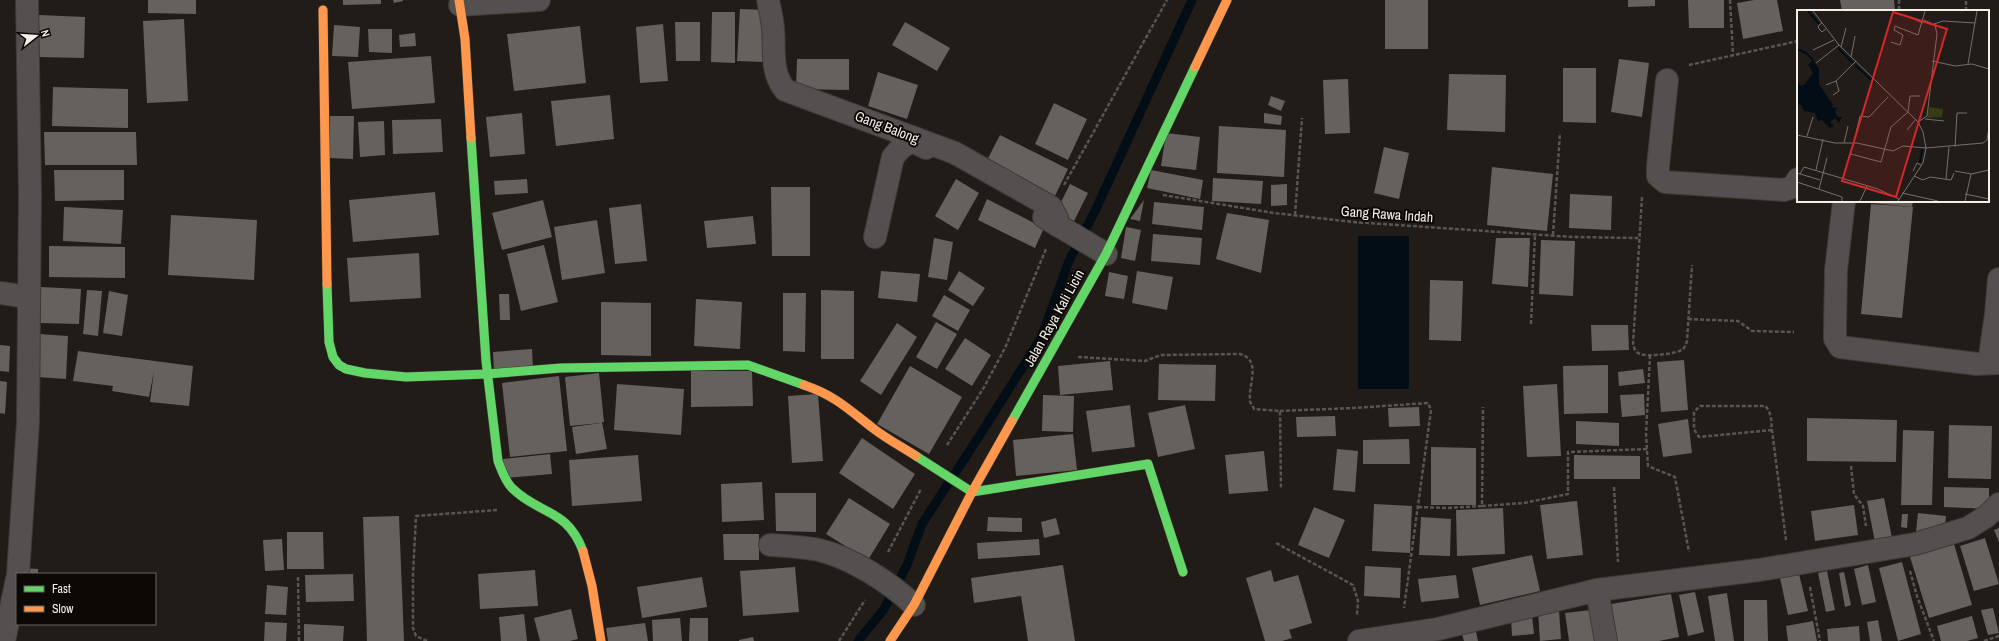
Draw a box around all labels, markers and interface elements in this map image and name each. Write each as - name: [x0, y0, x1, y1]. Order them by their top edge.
- inset map: [1797, 10, 1989, 202]
- north arrow: [16, 16, 56, 56]
- text: N: [38, 28, 53, 38]
- street label: Gang Balong: [852, 107, 922, 148]
- street label: Gang Rawa Indah: [1340, 202, 1434, 226]
- street label: Jalan Raya Kali Licin: [1020, 266, 1088, 370]
- legend: [16, 573, 156, 625]
- text: Fast: [52, 581, 71, 597]
- text: Slow: [52, 601, 74, 617]

